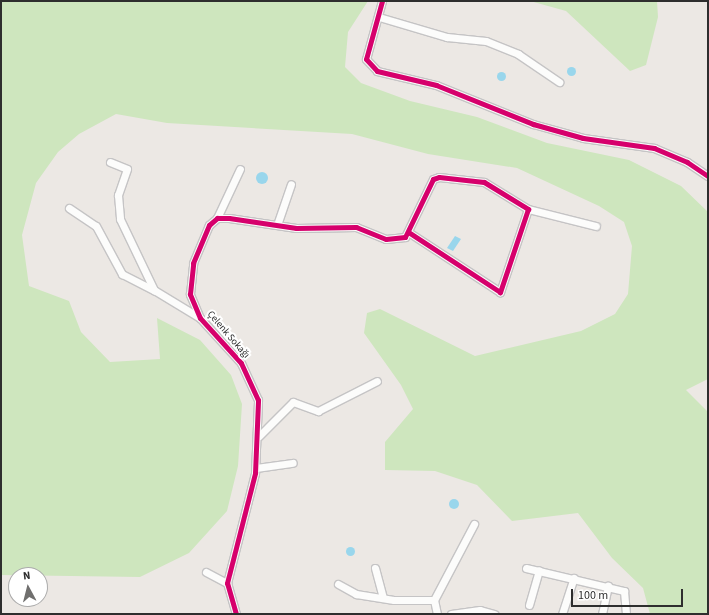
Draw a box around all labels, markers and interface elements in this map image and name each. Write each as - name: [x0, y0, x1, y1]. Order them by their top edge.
- street label: Çelenk Sokağı: [204, 309, 252, 361]
- north arrow: [8, 567, 48, 607]
- text: N: [22, 568, 31, 583]
- scale bar: [573, 581, 685, 607]
- text: 100 m: [578, 587, 608, 604]

